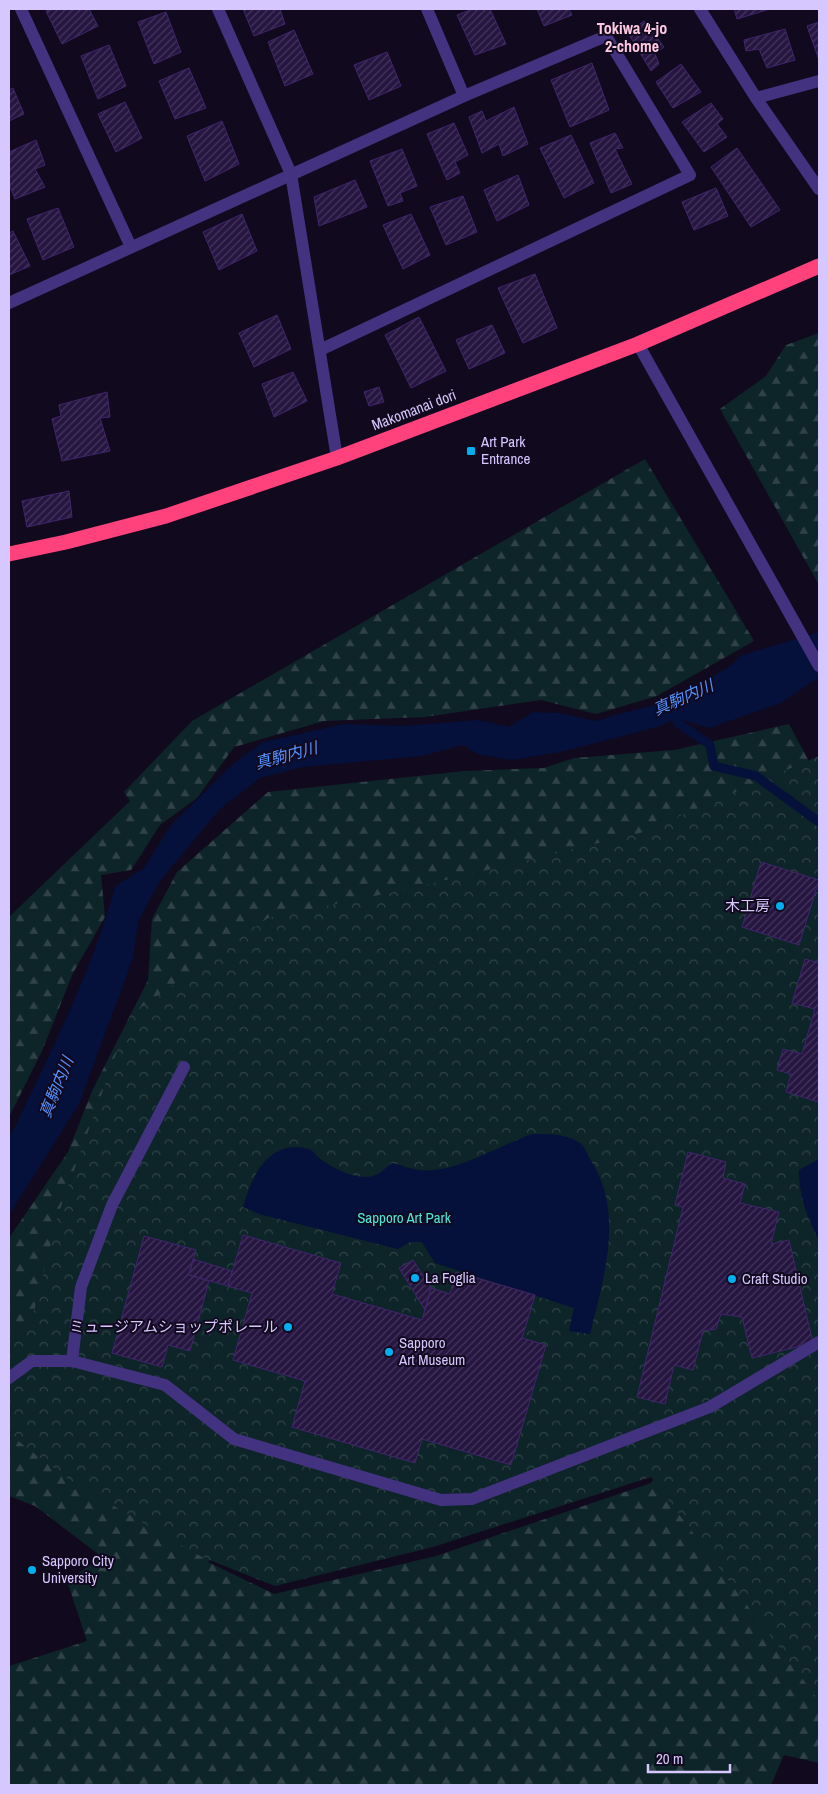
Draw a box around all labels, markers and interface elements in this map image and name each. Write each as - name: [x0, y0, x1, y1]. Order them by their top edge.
- district label: Tokiwa 4-jo 2-chome: [597, 17, 667, 57]
- street label: Makomanai dori: [369, 384, 459, 435]
- place label: Art Park Entrance: [480, 431, 530, 469]
- marker: Art Park Entrance: [465, 445, 477, 457]
- water label: 真駒内川: [649, 673, 719, 720]
- water label: 真駒内川: [252, 736, 322, 774]
- place label: 木工房: [725, 895, 770, 916]
- marker: 木工房: [774, 900, 786, 912]
- water label: 真駒内川: [34, 1051, 79, 1121]
- park label: Sapporo Art Park: [357, 1207, 452, 1228]
- place label: La Foglia: [425, 1267, 476, 1288]
- place label: Craft Studio: [742, 1268, 808, 1289]
- marker: La Foglia: [409, 1272, 421, 1284]
- marker: Craft Studio: [726, 1273, 738, 1285]
- place label: ミュージアムショップポレール: [69, 1316, 278, 1337]
- marker: ミュージアムショップポレール: [282, 1321, 294, 1333]
- place label: Sapporo Art Museum: [398, 1332, 465, 1370]
- marker: Sapporo Art Museum: [383, 1346, 395, 1358]
- place label: Sapporo City University: [42, 1550, 115, 1588]
- marker: Sapporo City University: [26, 1564, 38, 1576]
- scale bar: [648, 1742, 730, 1774]
- text: 20 m: [656, 1748, 683, 1769]

